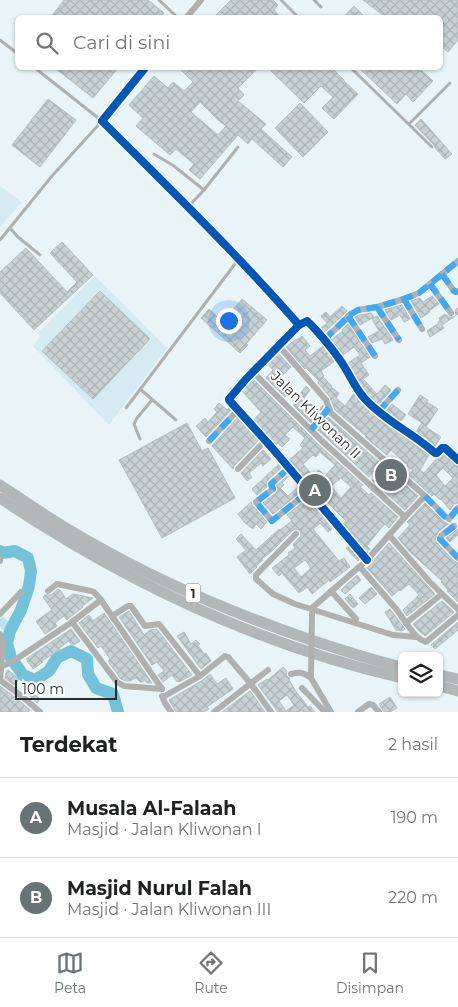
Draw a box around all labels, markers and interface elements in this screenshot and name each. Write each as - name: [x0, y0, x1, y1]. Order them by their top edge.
- search box: [15, 15, 443, 70]
- icon: search: [33, 29, 61, 57]
- text: Cari di sini: [73, 31, 170, 54]
- your location: [216, 308, 242, 334]
- street label: Jalan Kliwonan II: [267, 367, 365, 462]
- pin: B: [375, 456, 407, 494]
- pin: A: [299, 471, 331, 509]
- road number: 1: [186, 584, 200, 602]
- map controls: [398, 652, 443, 697]
- button: layers: [398, 652, 443, 697]
- scale bar: [15, 677, 118, 700]
- text: 100 m: [22, 680, 64, 698]
- text: Terdekat: [20, 732, 117, 757]
- text: 2 hasil: [388, 735, 438, 754]
- text: Musala Al-Falaah: [67, 797, 236, 820]
- text: A: [30, 808, 42, 827]
- text: 190 m: [391, 808, 438, 827]
- text: Masjid · Jalan Kliwonan I: [67, 820, 262, 839]
- text: Masjid Nurul Falah: [67, 877, 252, 900]
- text: B: [30, 888, 42, 907]
- text: 220 m: [388, 888, 438, 907]
- text: Masjid · Jalan Kliwonan III: [67, 900, 271, 919]
- tab: Peta: [54, 949, 86, 997]
- tab: Rute: [194, 949, 228, 997]
- tab: Disimpan: [336, 949, 404, 997]

